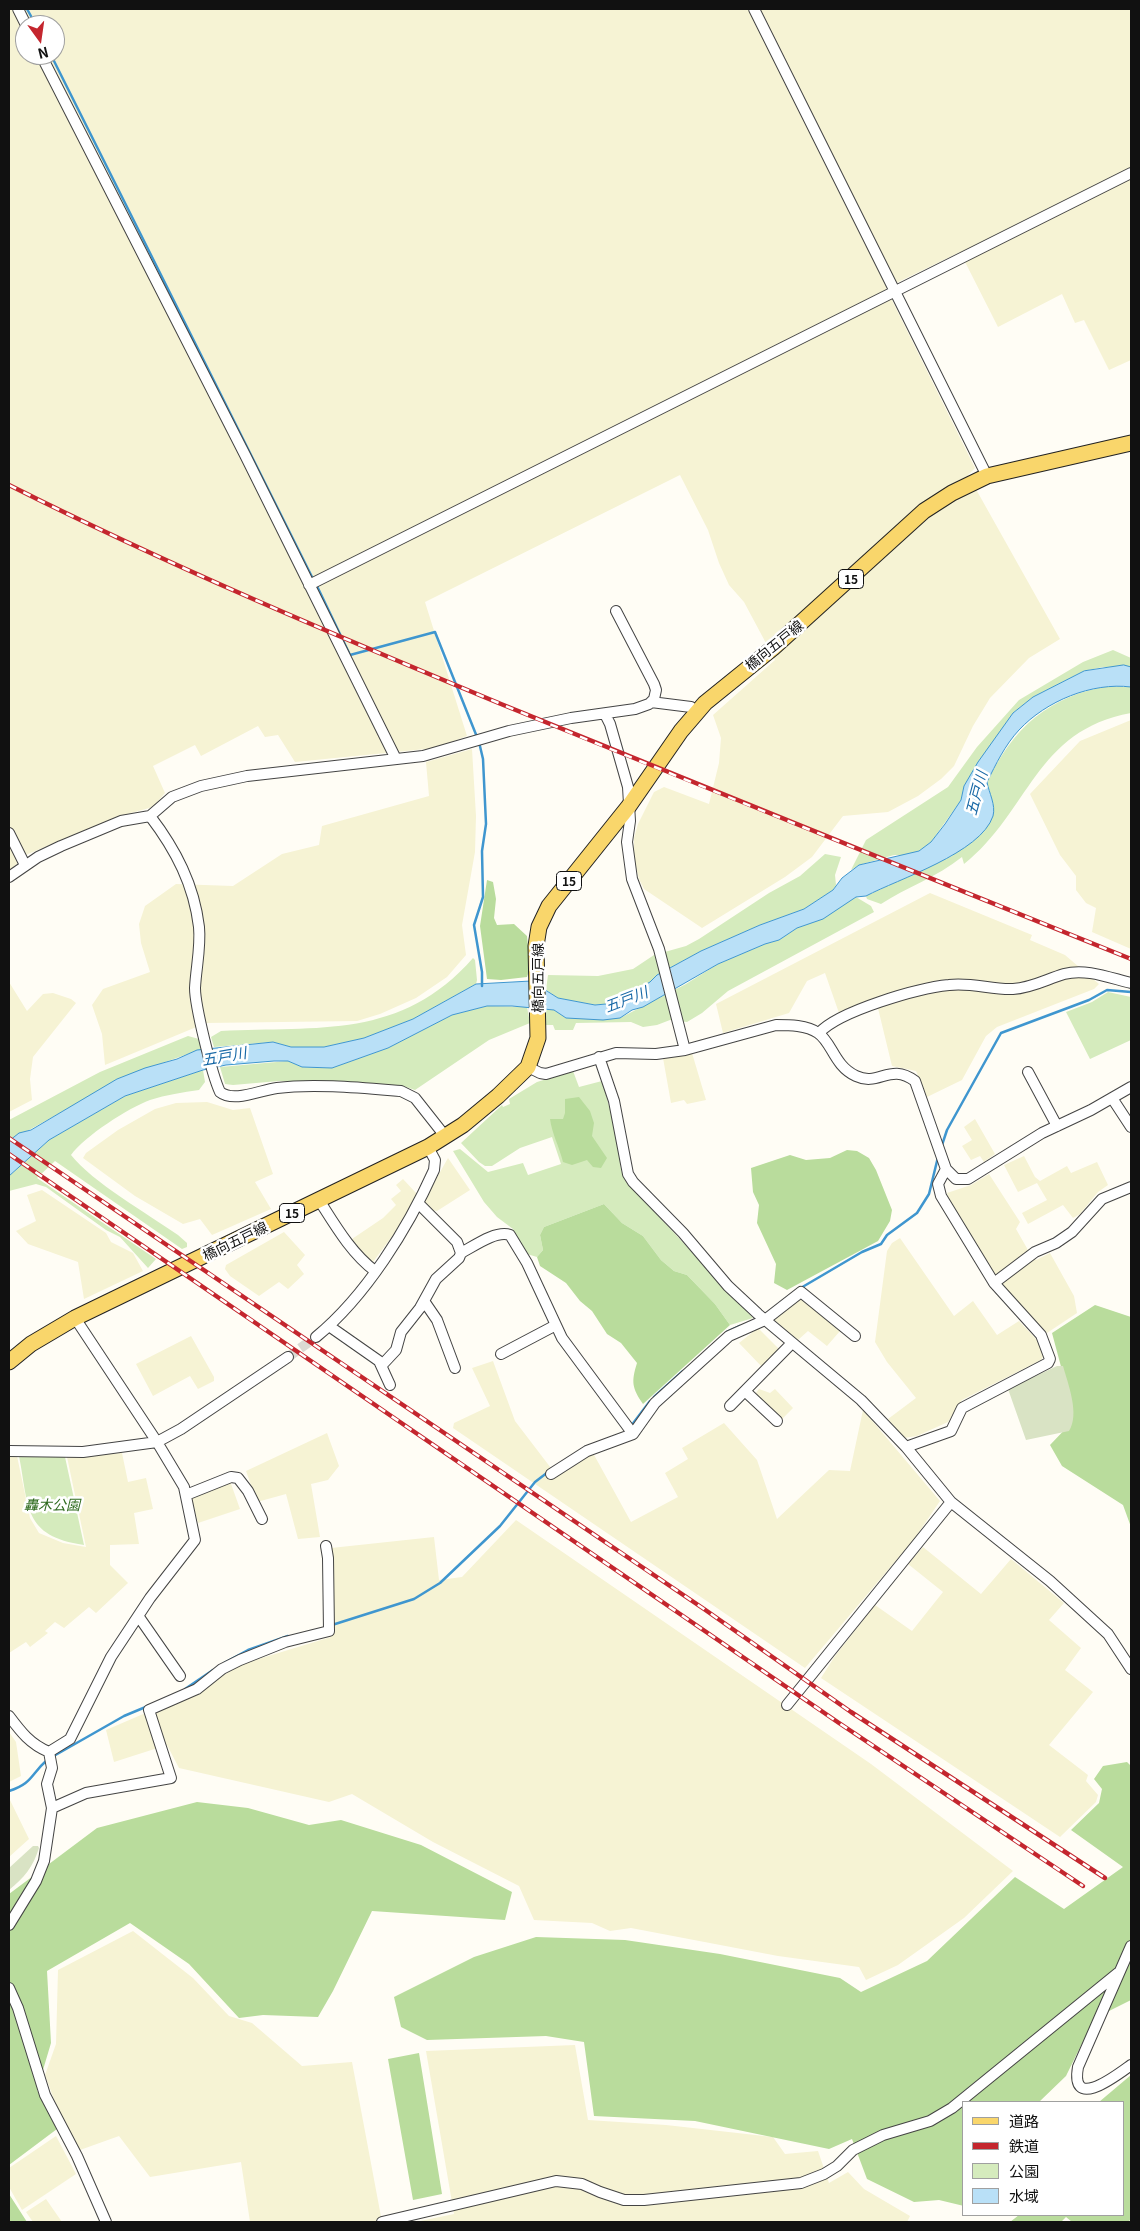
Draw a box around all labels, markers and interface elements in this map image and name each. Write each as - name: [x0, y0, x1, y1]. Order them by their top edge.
- north arrow: [15, 15, 65, 65]
- text: N: [36, 43, 51, 65]
- road number: 15: [838, 570, 864, 588]
- street label: 橋向五戸線: [742, 616, 806, 674]
- water label: 五戸川: [961, 769, 991, 817]
- road number: 15: [556, 871, 582, 890]
- street label: 橋向五戸線: [530, 943, 546, 1013]
- water label: 五戸川: [602, 983, 650, 1015]
- water label: 五戸川: [200, 1043, 248, 1069]
- road number: 15: [280, 1204, 304, 1222]
- street label: 橋向五戸線: [200, 1218, 270, 1264]
- park label: 轟木公園: [24, 1497, 80, 1513]
- legend: [962, 2101, 1125, 2216]
- text: 道路: [1009, 2110, 1039, 2131]
- text: 鉄道: [1009, 2135, 1039, 2156]
- text: 公園: [1009, 2160, 1039, 2181]
- text: 水域: [1009, 2185, 1039, 2206]

